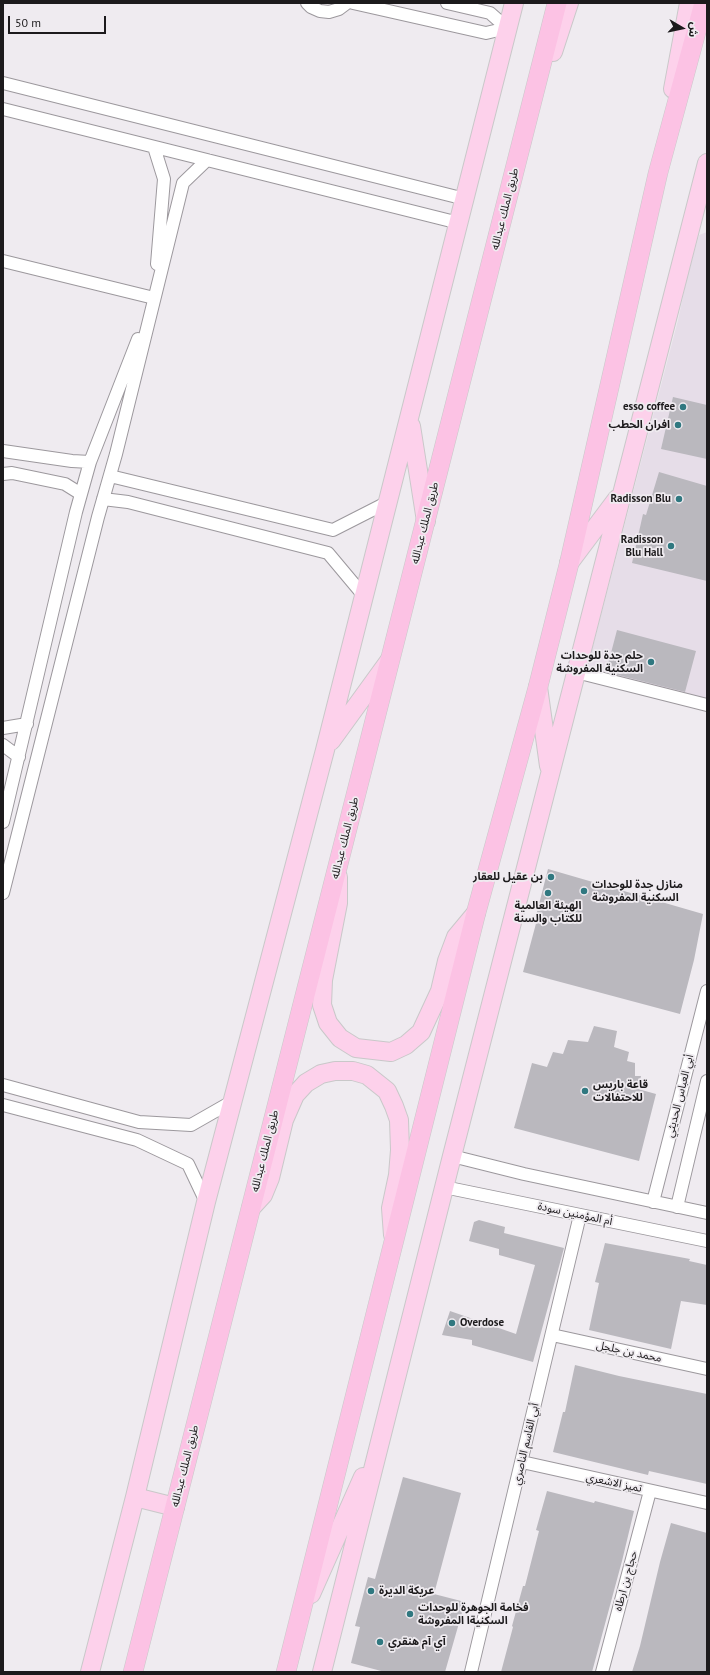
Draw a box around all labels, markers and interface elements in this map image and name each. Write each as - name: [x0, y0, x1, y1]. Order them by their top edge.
- scale bar: [10, 8, 108, 34]
- north arrow: [662, 8, 702, 48]
- text: 50 m: [15, 15, 41, 30]
- text: ش: [686, 21, 702, 38]
- street label: طريق الملك عبدالله: [488, 167, 522, 251]
- place label: esso coffee: [623, 400, 675, 414]
- marker: esso coffee: [678, 402, 688, 412]
- place label: افران الحطب: [608, 418, 670, 432]
- marker: افران الحطب: [673, 420, 683, 430]
- street label: طريق الملك عبدالله: [408, 481, 442, 565]
- place label: Radisson Blu: [610, 492, 671, 506]
- marker: Radisson Blu: [674, 494, 684, 504]
- place label: Radisson Blu Hall: [621, 533, 663, 559]
- marker: Radisson Blu Hall: [666, 541, 676, 551]
- place label: حلم جدة للوحدات السكنية المفروشة: [556, 649, 643, 675]
- marker: حلم جدة للوحدات السكنية المفروشة: [646, 657, 656, 667]
- street label: طريق الملك عبدالله: [328, 796, 362, 880]
- place label: بن عقيل للعقار: [473, 870, 543, 884]
- marker: بن عقيل للعقار: [546, 872, 556, 882]
- place label: منازل جدة للوحدات السكنية المفروشة: [592, 878, 683, 904]
- marker: منازل جدة للوحدات السكنية المفروشة: [579, 886, 589, 896]
- marker: الهيئة العالمية للكتاب والسنة: [543, 888, 553, 898]
- place label: الهيئة العالمية للكتاب والسنة: [514, 899, 582, 925]
- street label: أبي العباس الحديثي: [663, 1053, 697, 1139]
- place label: قاعة باريس للاحتفالات: [593, 1078, 648, 1104]
- marker: قاعة باريس للاحتفالات: [580, 1086, 590, 1096]
- street label: طريق الملك عبدالله: [248, 1109, 282, 1193]
- street label: أم المؤمنين سودة: [536, 1200, 614, 1228]
- place label: Overdose: [460, 1316, 504, 1330]
- marker: Overdose: [447, 1318, 457, 1328]
- street label: محمد بن جلجل: [595, 1339, 663, 1365]
- street label: أبي القاسم الناصري: [510, 1402, 542, 1486]
- street label: طريق الملك عبدالله: [168, 1424, 202, 1508]
- street label: تميز الاشعري: [585, 1471, 643, 1495]
- street label: حجاج بن ارطاه: [612, 1549, 640, 1613]
- place label: عريكة الديرة: [379, 1584, 434, 1598]
- marker: عريكة الديرة: [366, 1586, 376, 1596]
- place label: فخامة الجوهرة للوحدات السكنيةا المفروشة: [418, 1601, 529, 1627]
- marker: فخامة الجوهرة للوحدات السكنيةا المفروشة: [405, 1609, 415, 1619]
- place label: آي آم هنقري: [388, 1635, 446, 1649]
- marker: آي آم هنقري: [375, 1637, 385, 1647]

